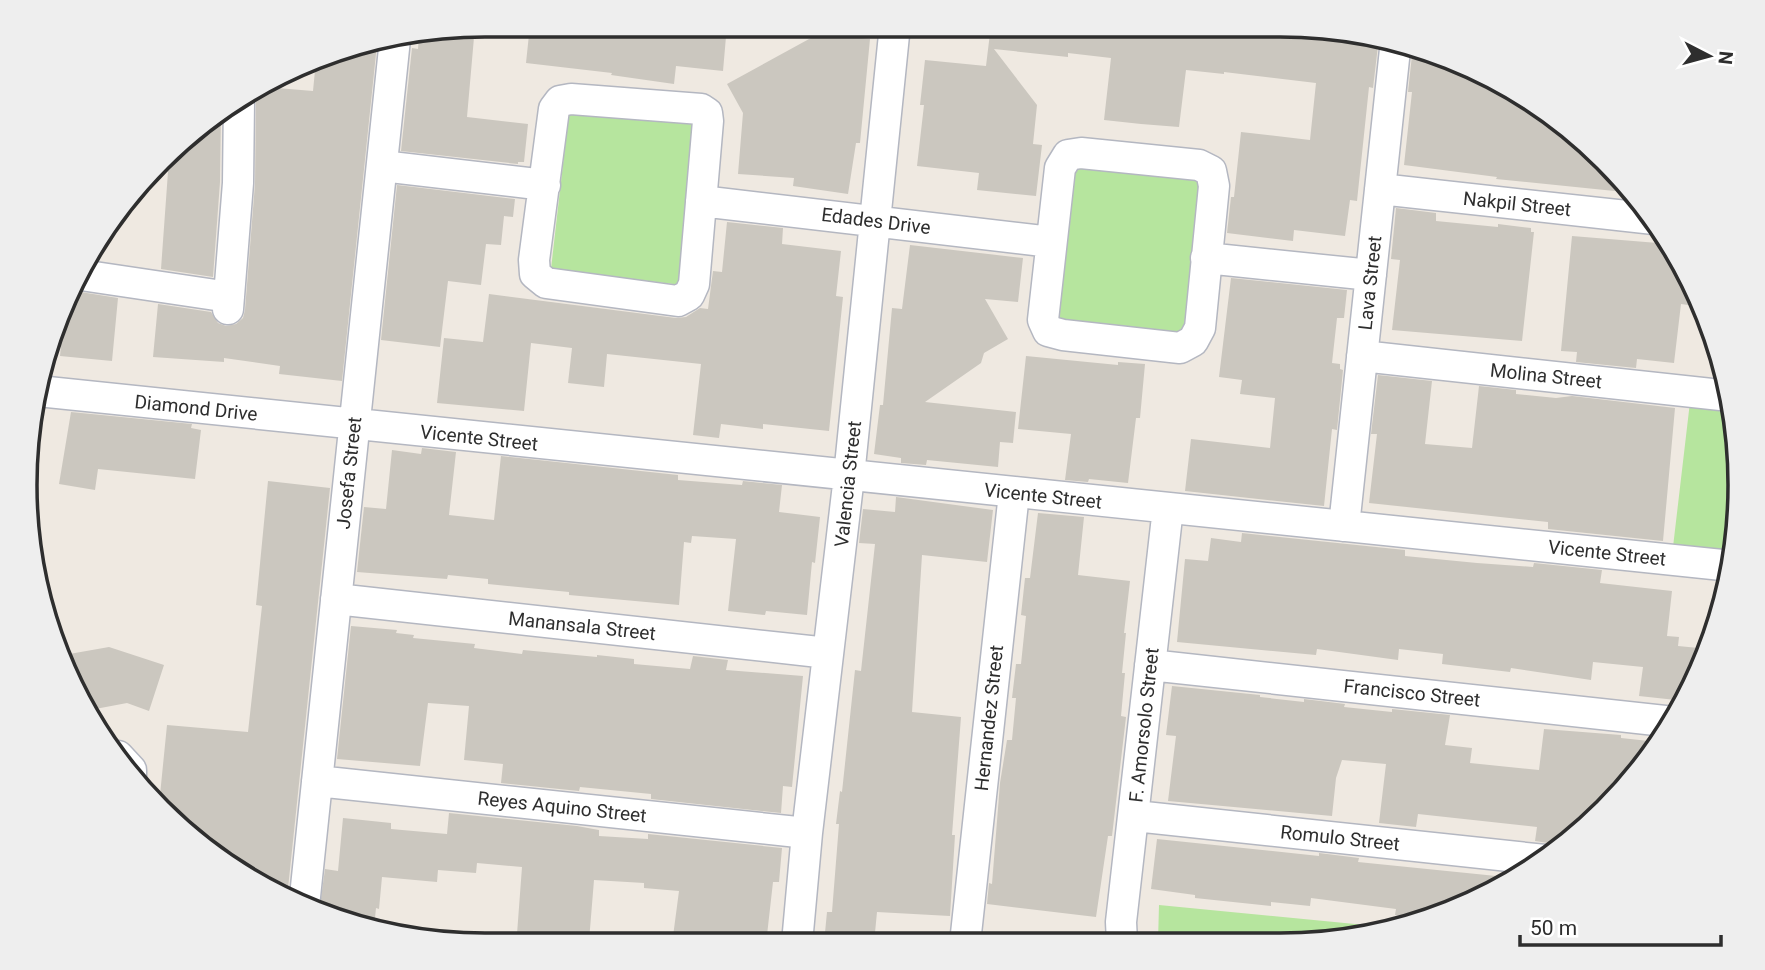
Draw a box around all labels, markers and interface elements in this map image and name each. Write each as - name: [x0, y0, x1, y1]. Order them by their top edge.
- north arrow: [1674, 21, 1744, 91]
- text: N: [1713, 50, 1738, 66]
- street label: Nakpil Street: [1462, 187, 1572, 221]
- street label: Edades Drive: [820, 203, 932, 239]
- street label: Lava Street: [1354, 235, 1386, 331]
- street label: Molina Street: [1489, 359, 1603, 393]
- street label: Diamond Drive: [133, 390, 259, 426]
- street label: Josefa Street: [332, 416, 366, 530]
- street label: Vicente Street: [419, 420, 539, 456]
- street label: Valencia Street: [830, 420, 866, 548]
- street label: Vicente Street: [983, 478, 1103, 514]
- street label: Vicente Street: [1547, 535, 1667, 571]
- street label: Manansala Street: [507, 607, 657, 645]
- street label: Hernandez Street: [970, 644, 1008, 792]
- street label: F. Amorsolo Street: [1124, 647, 1164, 803]
- street label: Francisco Street: [1343, 674, 1481, 712]
- street label: Reyes Aquino Street: [476, 787, 648, 827]
- street label: Romulo Street: [1279, 820, 1401, 856]
- scale bar: [1520, 904, 1721, 948]
- text: 50 m: [1530, 916, 1577, 940]

